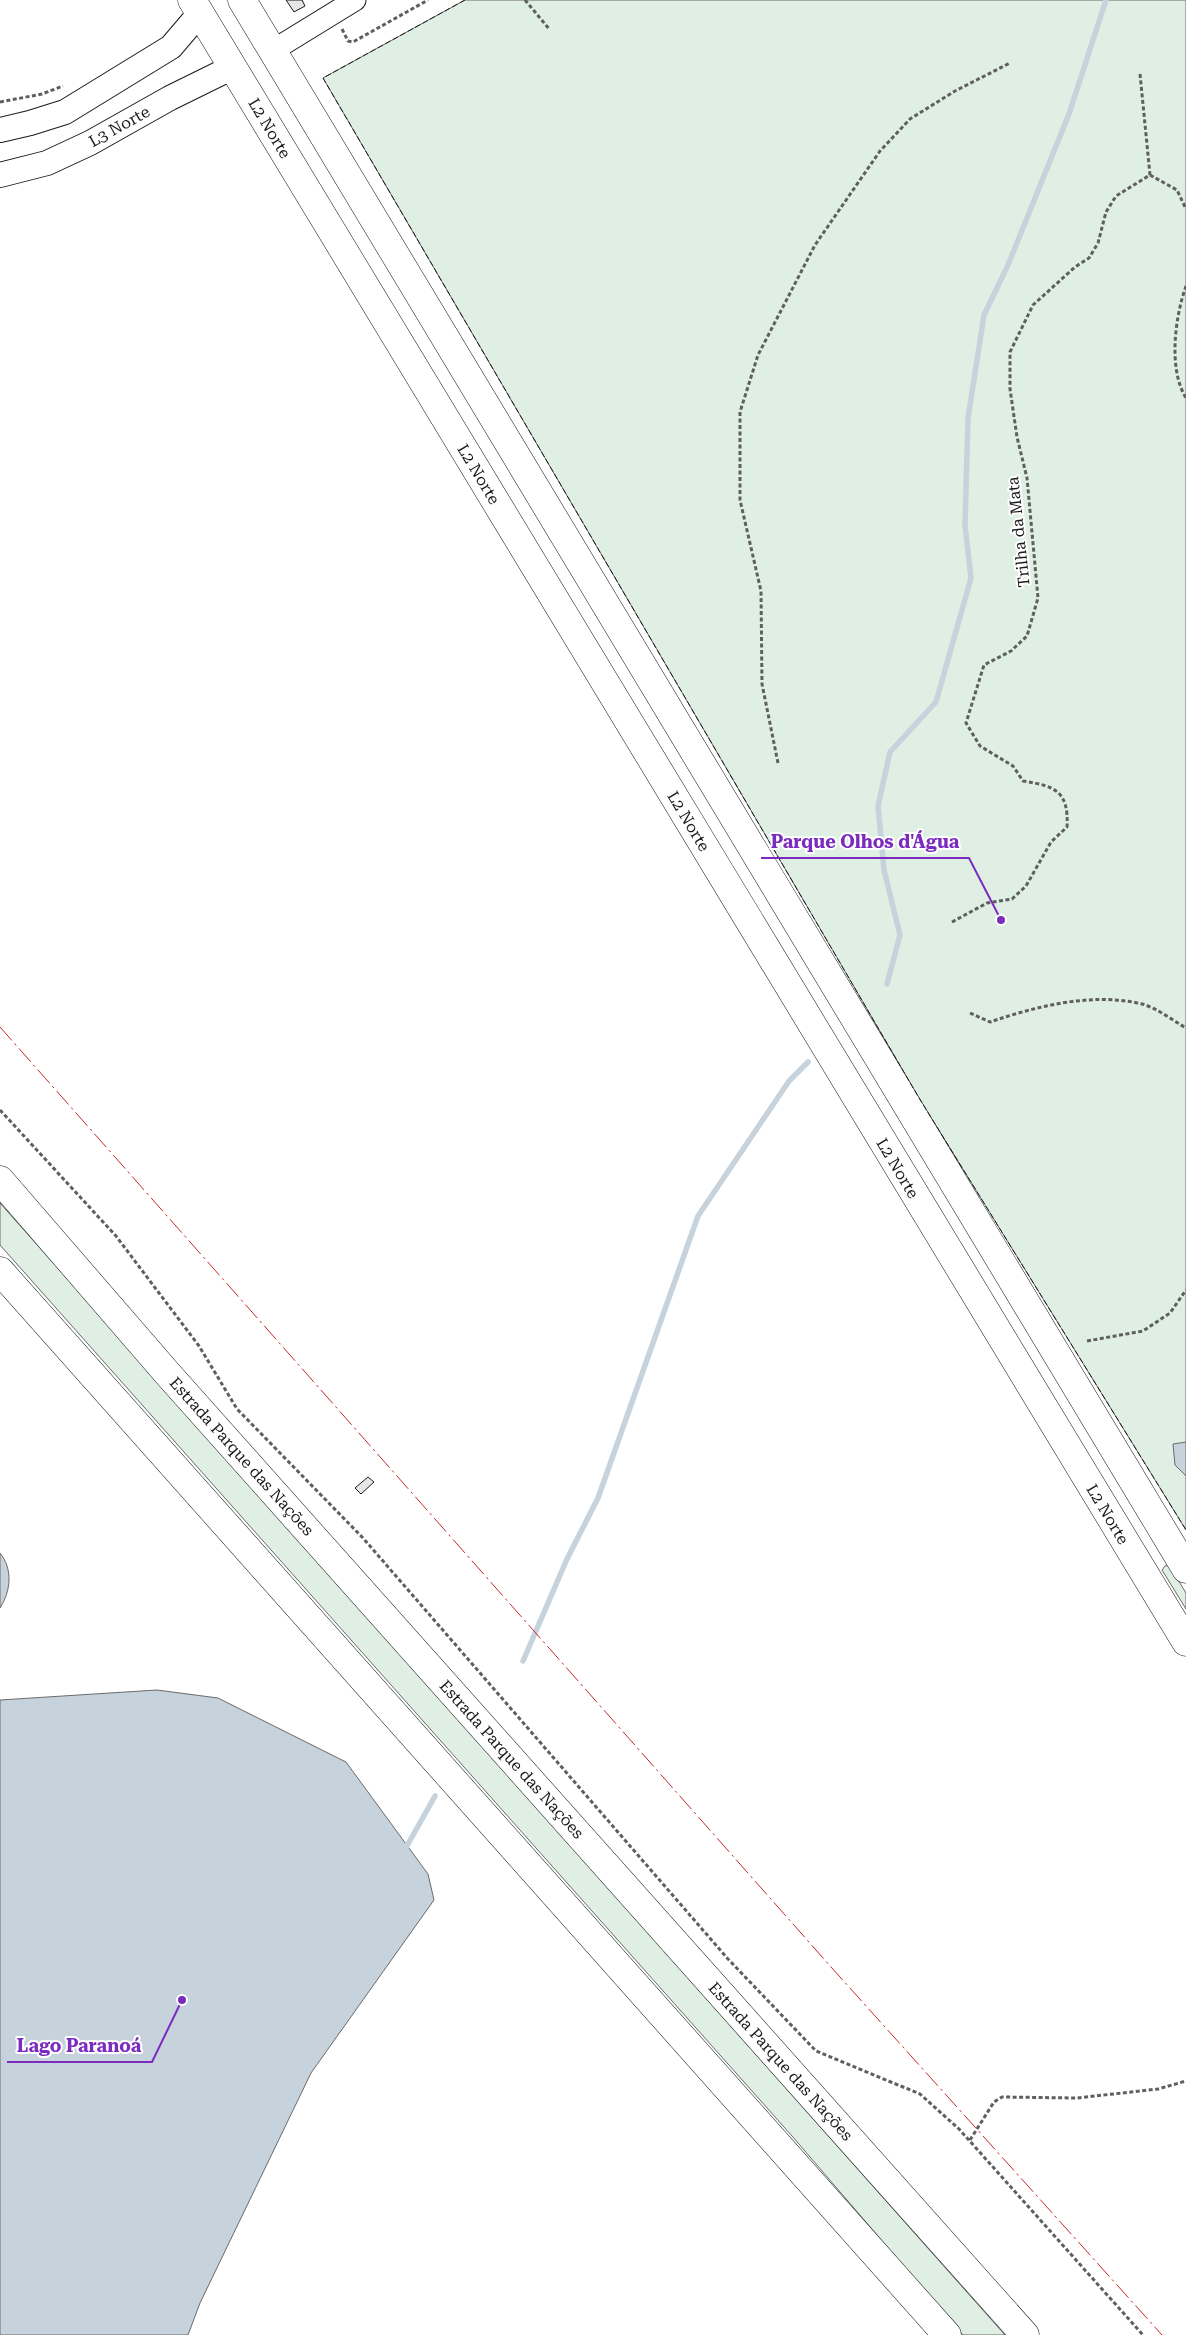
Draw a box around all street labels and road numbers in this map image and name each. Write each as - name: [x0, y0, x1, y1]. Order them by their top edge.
- street label: L2 Norte: [244, 95, 295, 162]
- street label: L3 Norte: [85, 102, 153, 151]
- street label: L2 Norte: [453, 441, 504, 508]
- street label: Trilha da Mata: [1003, 475, 1034, 588]
- street label: L2 Norte: [663, 788, 714, 855]
- street label: L2 Norte: [872, 1135, 923, 1202]
- street label: Estrada Parque das Nações: [165, 1373, 318, 1540]
- street label: L2 Norte: [1082, 1481, 1133, 1548]
- street label: Estrada Parque das Nações: [435, 1676, 588, 1843]
- street label: Estrada Parque das Nações: [704, 1978, 857, 2145]

